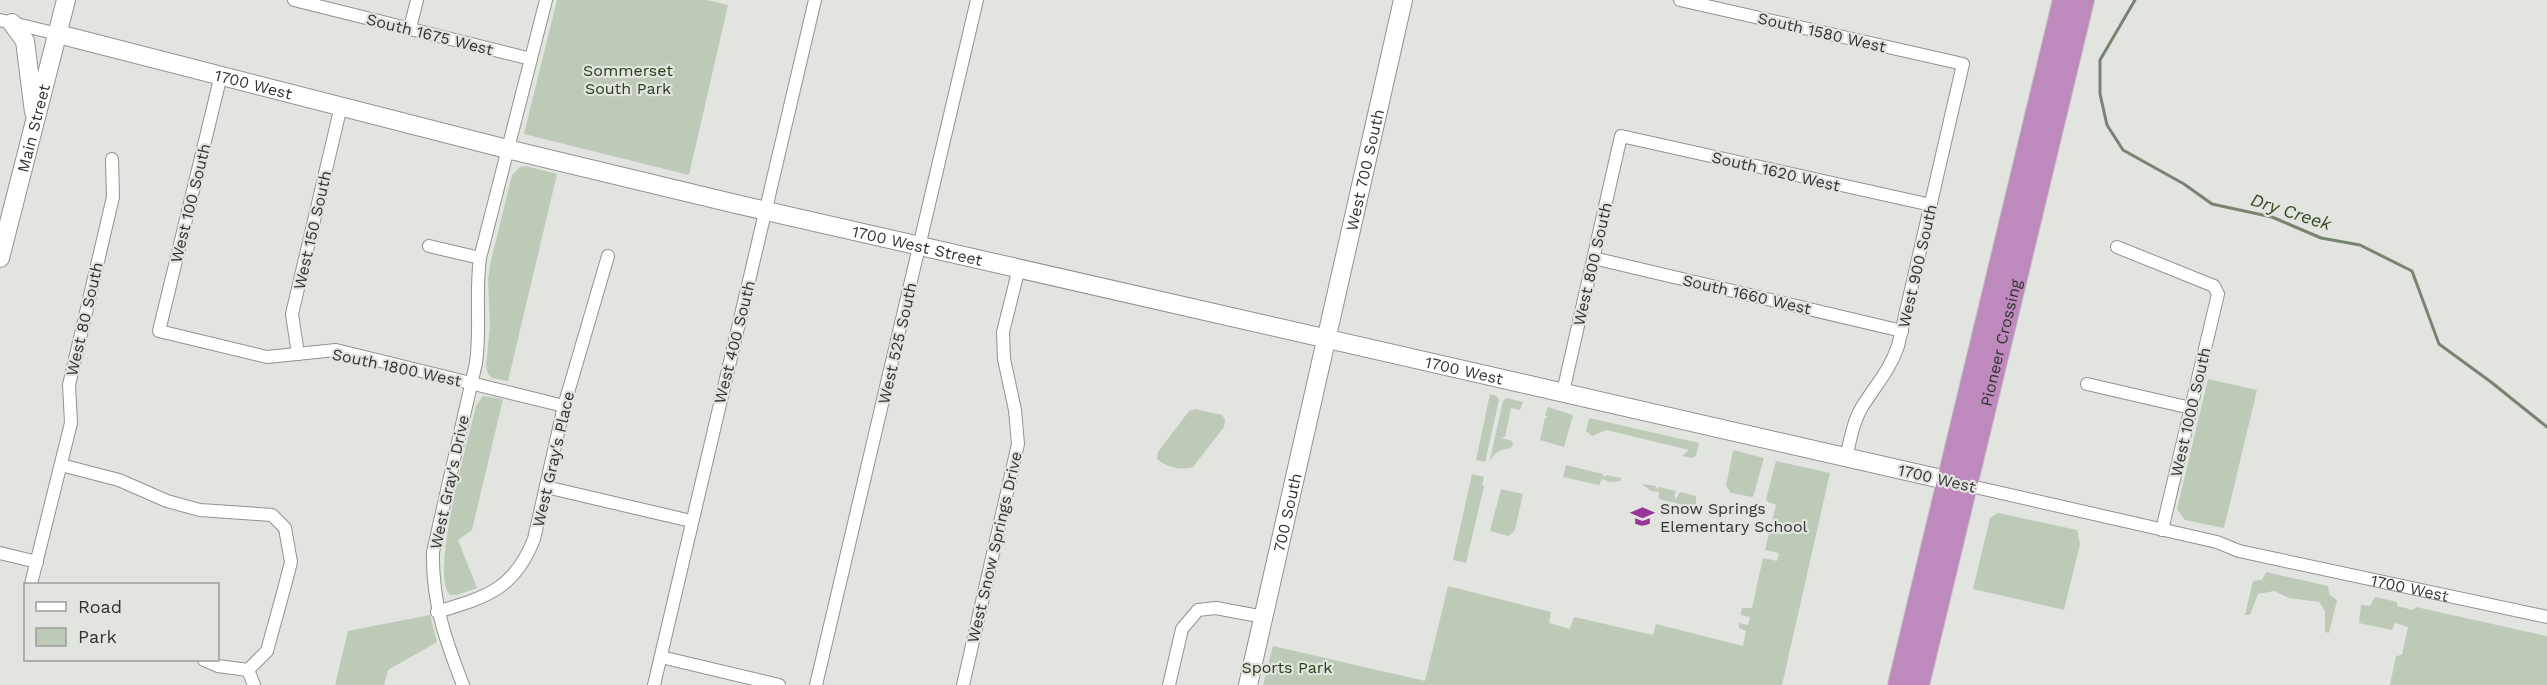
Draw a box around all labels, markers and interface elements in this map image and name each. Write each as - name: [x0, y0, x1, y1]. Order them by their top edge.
- street label: South 1580 West: [1756, 8, 1888, 57]
- street label: South 1675 West: [365, 10, 495, 59]
- park label: Sommerset South Park: [583, 61, 673, 98]
- street label: 1700 West: [213, 66, 295, 104]
- street label: Main Street: [13, 82, 54, 174]
- street label: West 700 South: [1342, 107, 1388, 233]
- street label: West 100 South: [166, 141, 214, 265]
- street label: South 1620 West: [1710, 147, 1842, 196]
- street label: West 150 South: [290, 169, 335, 292]
- water label: Dry Creek: [2248, 189, 2335, 235]
- street label: West 800 South: [1569, 200, 1616, 328]
- street label: West 900 South: [1894, 202, 1941, 330]
- street label: 1700 West Street: [850, 222, 984, 270]
- street label: West 80 South: [62, 260, 107, 378]
- street label: South 1660 West: [1681, 270, 1813, 319]
- street label: Pioneer Crossing: [1976, 277, 2025, 408]
- street label: West 400 South: [710, 279, 759, 406]
- street label: West 525 South: [874, 280, 921, 406]
- street label: South 1800 West: [330, 345, 464, 391]
- street label: West 1000 South: [2166, 346, 2215, 479]
- street label: 1700 West: [1423, 353, 1505, 389]
- street label: West Gray's Place: [529, 389, 578, 529]
- street label: West Gray's Drive: [426, 413, 473, 551]
- street label: West Snow Springs Drive: [963, 450, 1026, 645]
- street label: 1700 West: [1896, 460, 1978, 497]
- street label: 700 South: [1269, 471, 1306, 554]
- place label: Snow Springs Elementary School: [1660, 499, 1808, 536]
- school or university icon: Snow Springs Elementary School: [1629, 504, 1655, 530]
- street label: 1700 West: [2369, 571, 2451, 606]
- legend: [24, 583, 219, 661]
- text: Road: [78, 596, 122, 617]
- text: Park: [78, 626, 117, 647]
- park label: Sports Park: [1242, 658, 1332, 677]

